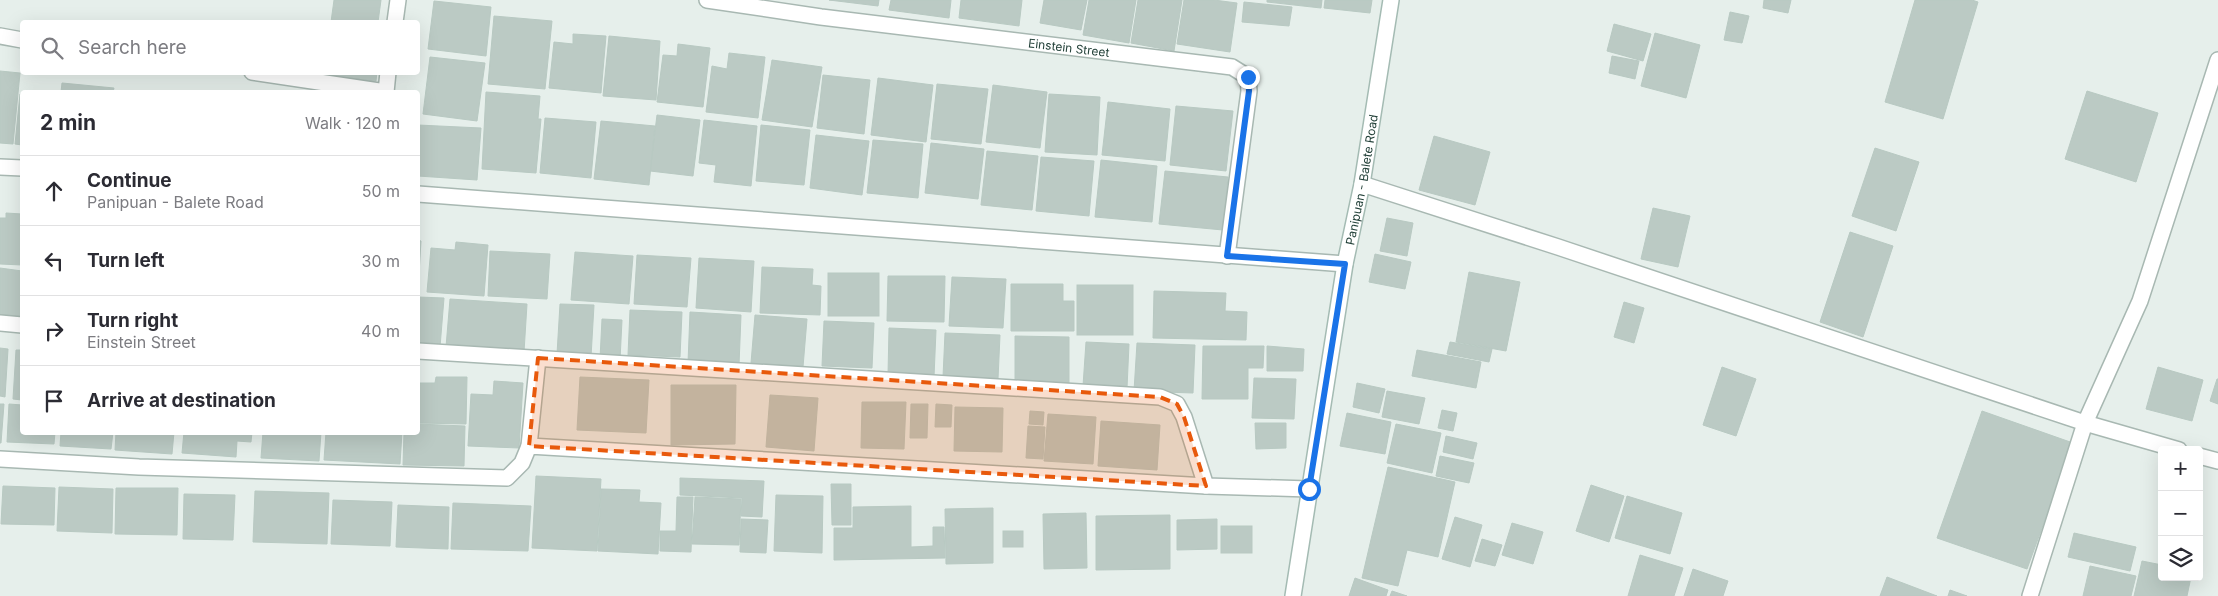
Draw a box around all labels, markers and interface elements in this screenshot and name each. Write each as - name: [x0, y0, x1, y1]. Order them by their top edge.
- search box: [20, 20, 420, 75]
- icon: search: [38, 34, 66, 62]
- street label: Einstein Street: [1027, 35, 1110, 60]
- text: Search here: [78, 36, 187, 59]
- route end: [1237, 66, 1260, 89]
- text: 2 min: [40, 110, 96, 135]
- text: Walk · 120 m: [305, 113, 400, 133]
- street label: Panipuan - Balete Road: [1342, 113, 1380, 246]
- text: Continue: [87, 169, 172, 192]
- icon: ahead: [40, 177, 68, 205]
- text: 50 m: [362, 181, 400, 201]
- text: Panipuan - Balete Road: [87, 192, 264, 212]
- icon: left: [40, 247, 68, 275]
- text: Turn left: [87, 249, 165, 272]
- text: 30 m: [362, 251, 400, 271]
- text: Turn right: [87, 309, 178, 332]
- icon: right: [40, 317, 68, 345]
- text: 40 m: [361, 321, 400, 341]
- text: Einstein Street: [87, 332, 196, 352]
- icon: arrive: [40, 387, 68, 415]
- text: Arrive at destination: [87, 389, 276, 412]
- map controls: [2158, 446, 2203, 581]
- button: +: [2158, 446, 2203, 491]
- route start: [1298, 478, 1321, 501]
- button: −: [2158, 491, 2203, 536]
- button: layers: [2158, 536, 2203, 581]

